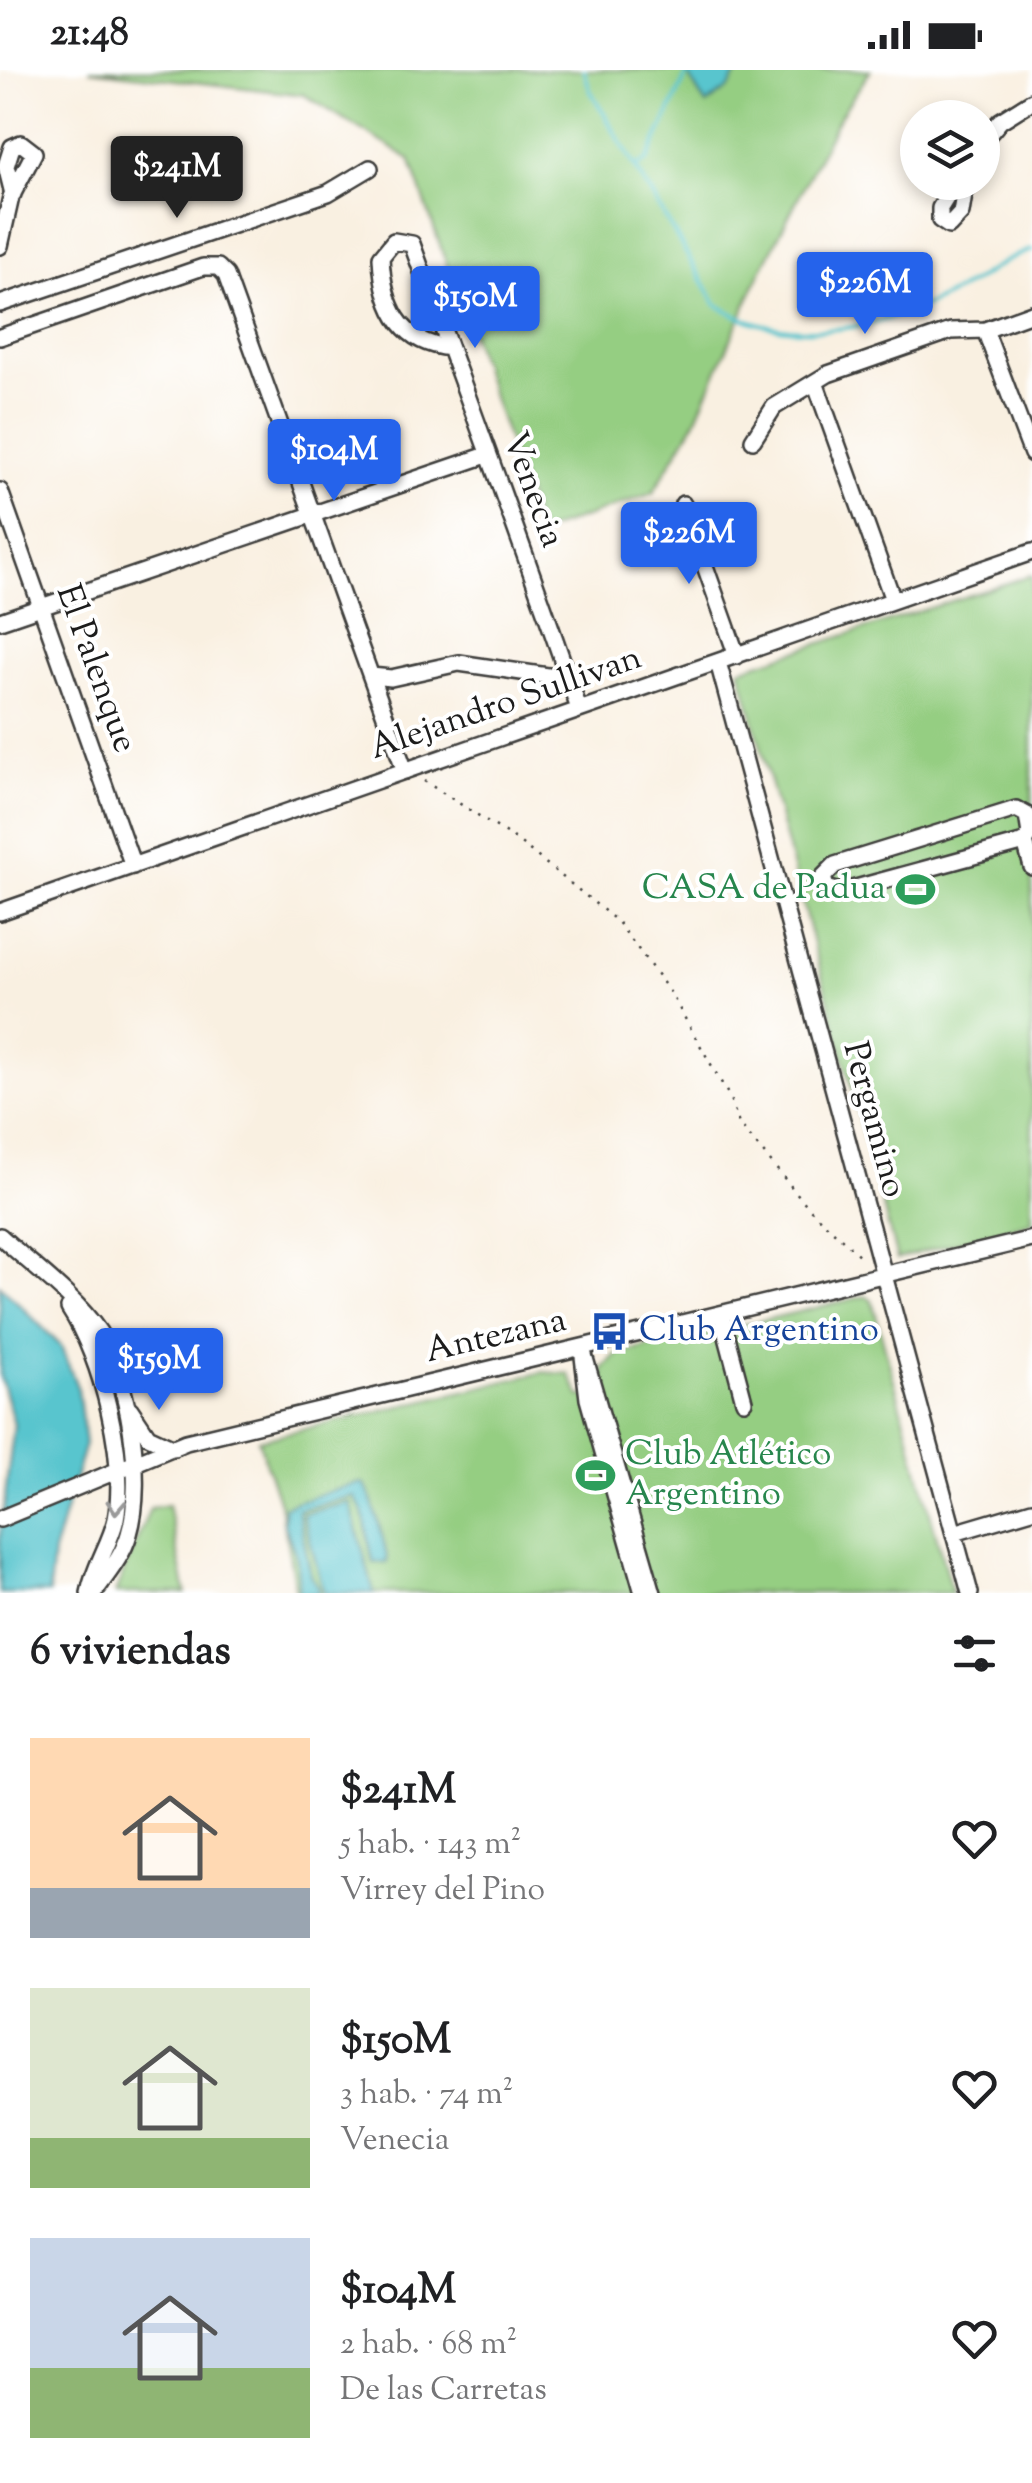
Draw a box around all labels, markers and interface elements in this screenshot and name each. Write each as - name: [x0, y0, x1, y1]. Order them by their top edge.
- text: 21:48: [50, 8, 129, 62]
- map controls: [900, 100, 1000, 200]
- button: layers: [900, 100, 1000, 200]
- pin: $241M: [107, 136, 247, 221]
- text: $241M: [133, 145, 221, 191]
- pin: $226M: [795, 252, 935, 337]
- text: $226M: [819, 261, 911, 307]
- pin: $150M: [405, 266, 545, 351]
- text: $150M: [433, 275, 517, 321]
- pin: $104M: [264, 419, 404, 504]
- street label: Venecia: [488, 425, 576, 555]
- text: $104M: [290, 428, 378, 474]
- pin: $226M: [619, 502, 759, 587]
- text: $226M: [643, 511, 735, 557]
- street label: El Palenque: [41, 578, 149, 760]
- street label: Alejandro Sullivan: [363, 634, 649, 774]
- place label: CASA de Padua: [642, 864, 886, 915]
- sports icon: CASA de Padua: [895, 868, 937, 910]
- street label: Pergamino: [828, 1036, 918, 1204]
- street label: Antezana: [420, 1296, 572, 1378]
- place label: Club Argentino: [639, 1306, 879, 1357]
- bus stop icon: Club Argentino: [588, 1310, 630, 1352]
- pin: $159M: [89, 1328, 229, 1413]
- text: $159M: [117, 1337, 201, 1383]
- place label: Club Atlético Argentino: [625, 1430, 831, 1521]
- sports icon: Club Atlético Argentino: [574, 1454, 616, 1496]
- one-way arrow: [106, 1500, 127, 1516]
- text: 6 viviendas: [30, 1623, 231, 1683]
- icon: filters: [947, 1626, 1002, 1681]
- text: $241M: [340, 1762, 456, 1822]
- icon: home: [110, 1778, 230, 1898]
- icon: heart: [947, 1811, 1002, 1866]
- text: 5 hab. · 143 m²: [340, 1822, 521, 1868]
- text: Virrey del Pino: [340, 1868, 545, 1914]
- text: $150M: [340, 2012, 451, 2072]
- icon: home: [110, 2028, 230, 2148]
- icon: heart: [947, 2061, 1002, 2116]
- text: 3 hab. · 74 m²: [340, 2072, 513, 2118]
- text: Venecia: [340, 2118, 449, 2164]
- text: $104M: [340, 2262, 456, 2322]
- icon: home: [110, 2278, 230, 2398]
- icon: heart: [947, 2311, 1002, 2366]
- text: 2 hab. · 68 m²: [340, 2322, 517, 2368]
- text: De las Carretas: [340, 2368, 547, 2414]

